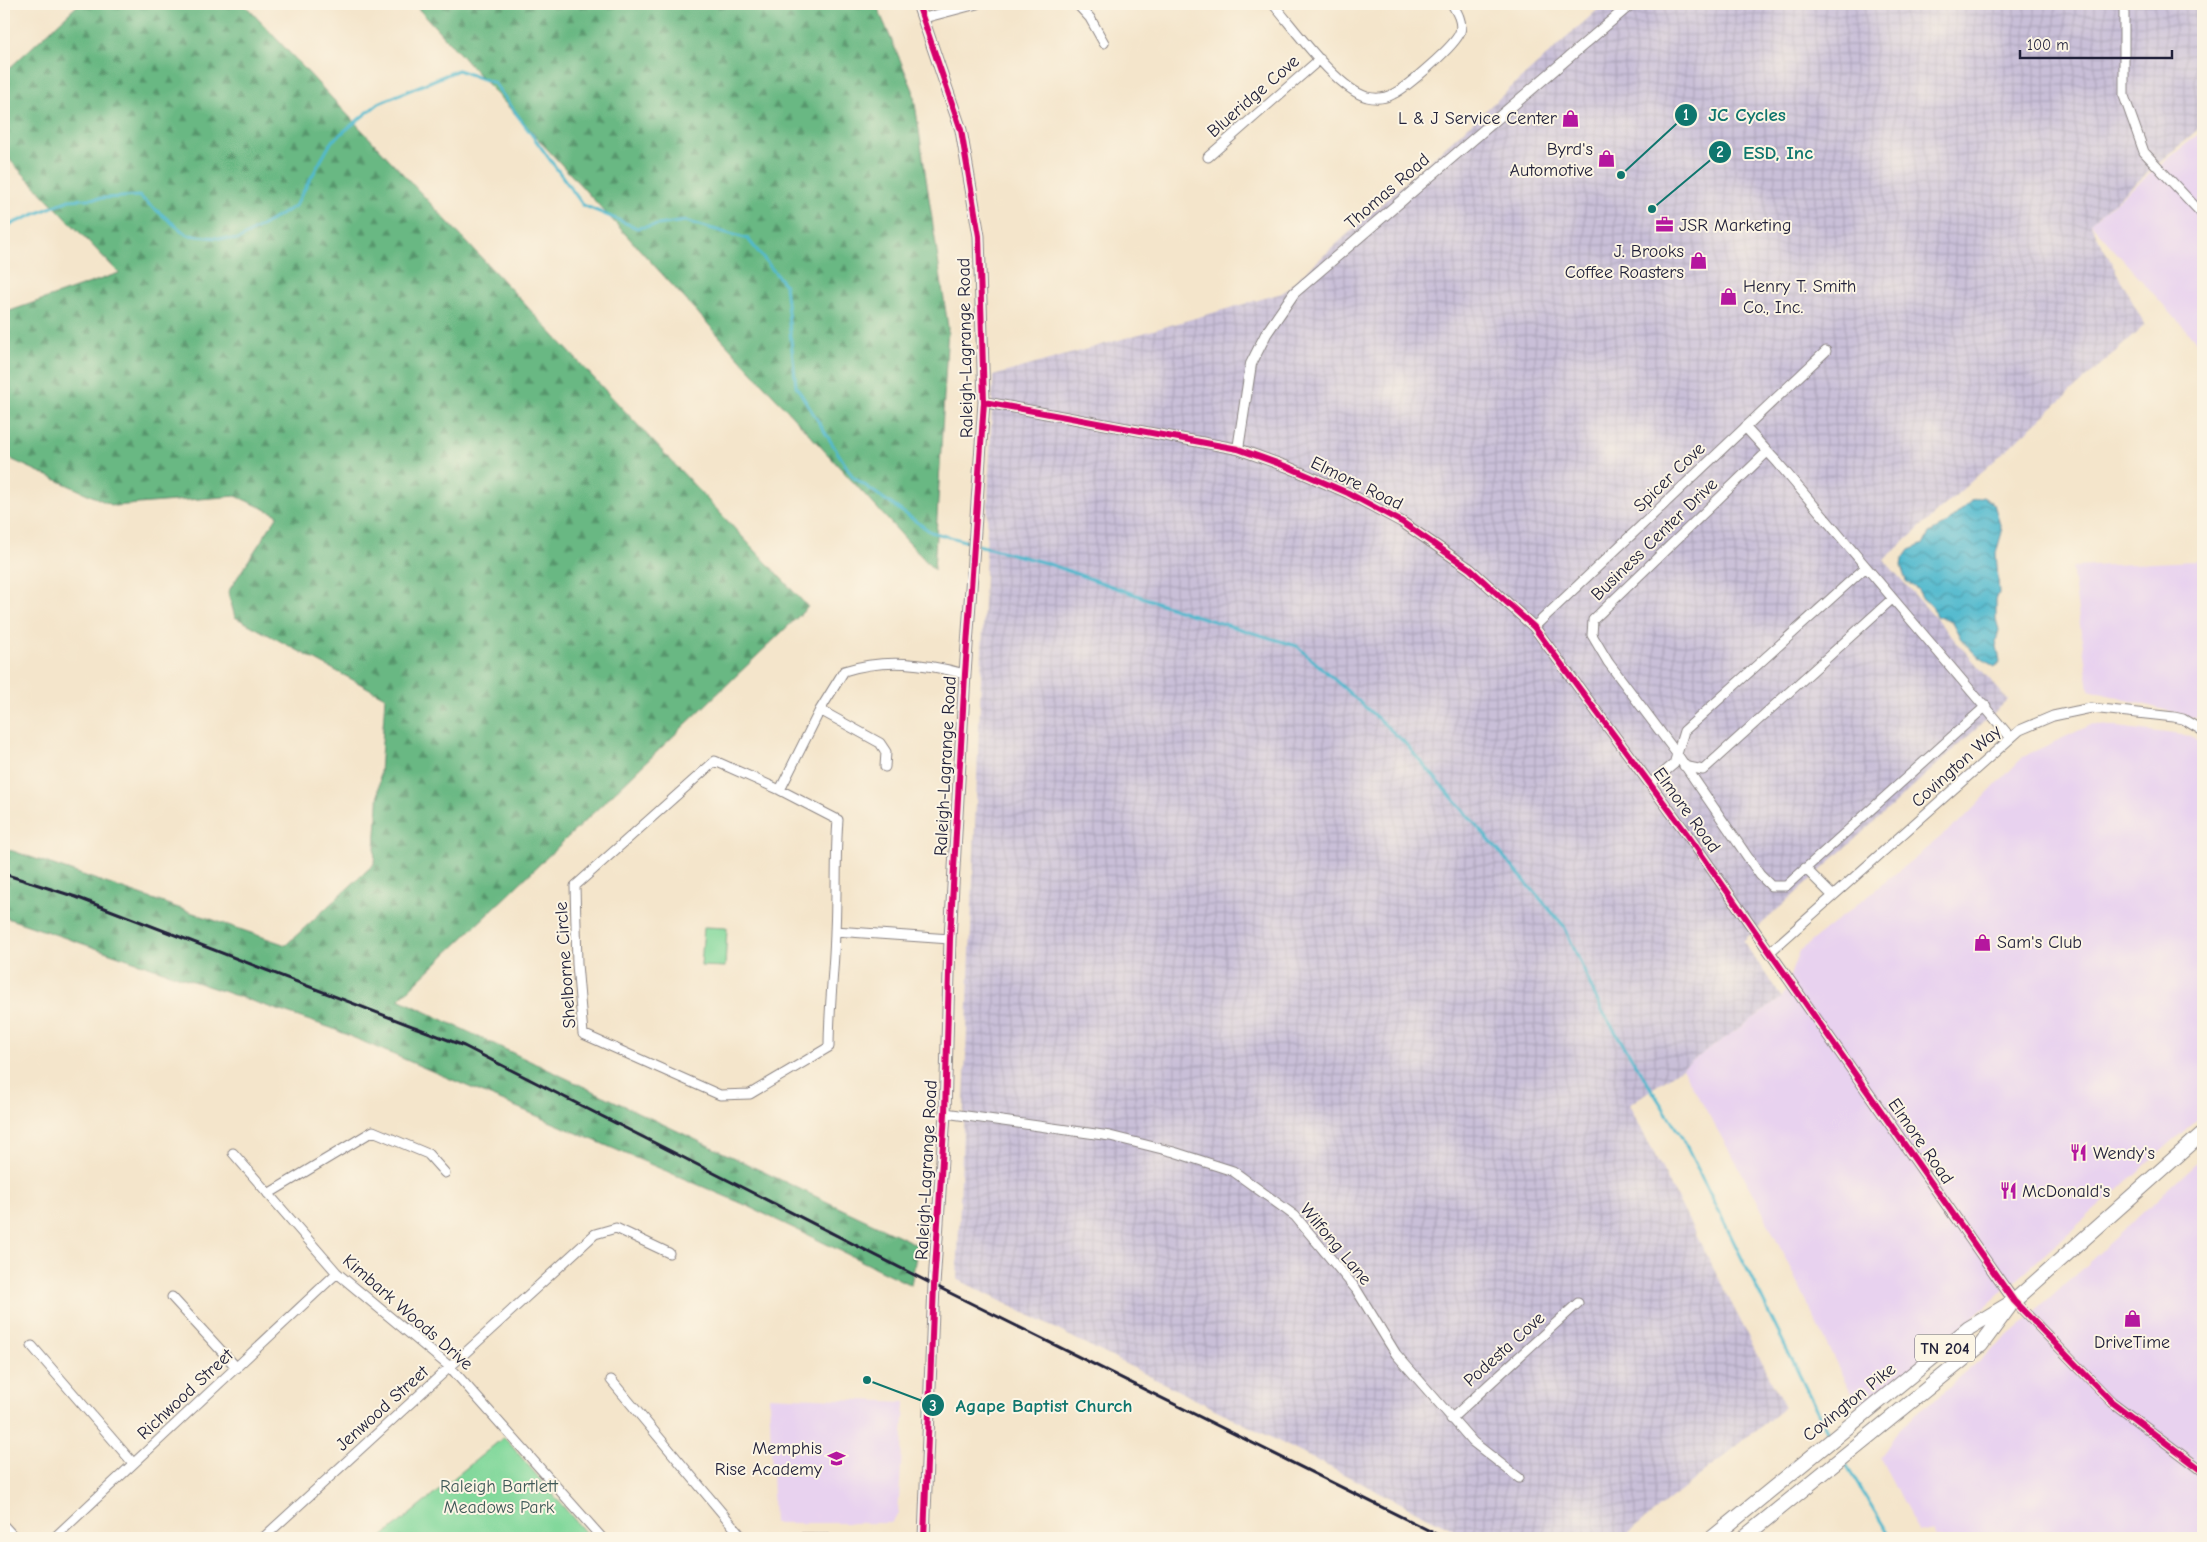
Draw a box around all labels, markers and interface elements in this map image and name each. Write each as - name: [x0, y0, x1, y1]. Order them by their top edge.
- scale bar: [2020, 28, 2172, 60]
- text: 100 m: [2027, 36, 2069, 54]
- street label: Blueridge Cove: [1203, 51, 1304, 142]
- callout: JC Cycles: [1673, 98, 1796, 132]
- text: JC Cycles: [1708, 104, 1786, 126]
- text: 1: [1683, 106, 1689, 124]
- place label: L & J Service Center: [1398, 108, 1558, 129]
- shop icon: L & J Service Center: [1561, 108, 1581, 128]
- callout: ESD, Inc: [1708, 135, 1823, 169]
- place label: Byrd's Automotive: [1510, 139, 1593, 181]
- text: ESD, Inc: [1743, 142, 1813, 164]
- text: 2: [1716, 143, 1724, 161]
- street label: Thomas Road: [1341, 149, 1434, 234]
- shop icon: Byrd's Automotive: [1597, 149, 1617, 169]
- office icon: JSR Marketing: [1655, 215, 1675, 235]
- place label: JSR Marketing: [1679, 215, 1792, 236]
- place label: J. Brooks Coffee Roasters: [1565, 241, 1684, 283]
- shop icon: J. Brooks Coffee Roasters: [1688, 251, 1708, 271]
- street label: Raleigh-Lagrange Road: [953, 258, 978, 438]
- place label: Henry T. Smith Co., Inc.: [1743, 276, 1856, 318]
- shop icon: Henry T. Smith Co., Inc.: [1719, 286, 1739, 306]
- street label: Spicer Cove: [1629, 438, 1709, 517]
- street label: Elmore Road: [1307, 452, 1406, 515]
- street label: Business Center Drive: [1587, 474, 1722, 605]
- street label: Raleigh-Lagrange Road: [930, 675, 961, 857]
- street label: Covington Way: [1907, 720, 2006, 812]
- street label: Elmore Road: [1649, 764, 1724, 857]
- street label: Shelborne Circle: [551, 901, 580, 1029]
- shop icon: Sam's Club: [1973, 932, 1993, 952]
- place label: Sam's Club: [1997, 932, 2082, 953]
- street label: Raleigh-Lagrange Road: [911, 1079, 942, 1261]
- street label: Elmore Road: [1883, 1094, 1958, 1188]
- restaurant icon: Wendy's: [2069, 1143, 2089, 1163]
- place label: Wendy's: [2093, 1143, 2155, 1164]
- restaurant icon: McDonald's: [1998, 1181, 2018, 1201]
- place label: McDonald's: [2022, 1181, 2110, 1202]
- street label: Wilfong Lane: [1295, 1199, 1376, 1289]
- street label: Kimbark Woods Drive: [338, 1250, 477, 1375]
- street label: Podesta Cove: [1460, 1308, 1549, 1391]
- shop icon: DriveTime: [2122, 1309, 2142, 1329]
- place label: DriveTime: [2094, 1332, 2170, 1353]
- road number: TN 204: [1915, 1335, 1975, 1362]
- street label: Richwood Street: [133, 1344, 238, 1444]
- street label: Covington Pike: [1799, 1359, 1900, 1446]
- street label: Jenwood Street: [332, 1361, 434, 1455]
- callout: Agape Baptist Church: [921, 1388, 1143, 1422]
- text: Agape Baptist Church: [956, 1395, 1132, 1417]
- text: 3: [929, 1397, 937, 1415]
- place label: Memphis Rise Academy: [715, 1438, 823, 1480]
- school or university icon: Memphis Rise Academy: [826, 1448, 846, 1468]
- park label: Raleigh Bartlett Meadows Park: [440, 1476, 559, 1518]

